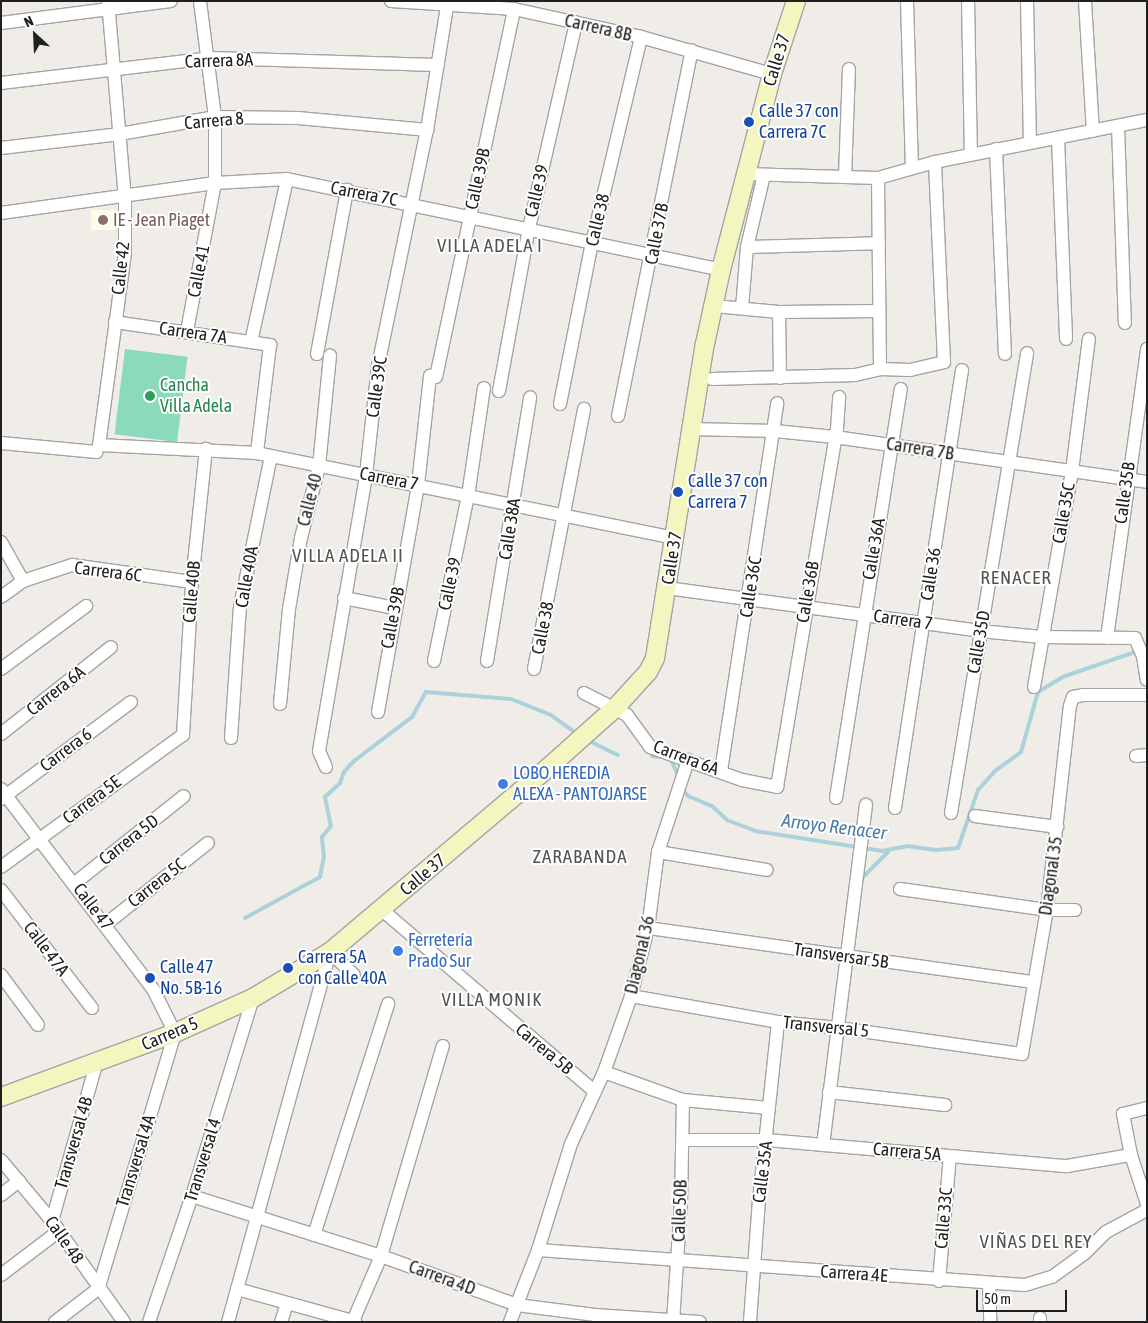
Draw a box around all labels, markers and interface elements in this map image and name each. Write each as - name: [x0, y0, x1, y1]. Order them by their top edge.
- north arrow: [10, 10, 60, 60]
- street label: Carrera 8B: [562, 10, 634, 46]
- text: N: [22, 12, 36, 30]
- street label: Calle 37: [759, 31, 795, 89]
- street label: Carrera 8A: [184, 49, 254, 73]
- place label: Calle 37 con Carrera 7C: [759, 101, 839, 144]
- street label: Carrera 8: [183, 108, 245, 134]
- marker: Calle 37 con Carrera 7C: [743, 116, 755, 128]
- street label: Calle 39B: [461, 146, 495, 212]
- street label: Calle 39: [520, 163, 554, 219]
- street label: Carrera 7C: [329, 177, 399, 211]
- street label: Calle 38: [581, 192, 615, 248]
- street label: Calle 37B: [640, 202, 674, 266]
- place label: IE - Jean Piaget: [113, 209, 210, 231]
- marker: IE - Jean Piaget: [97, 214, 109, 226]
- district label: VILLA ADELA I: [435, 235, 545, 257]
- street label: Calle 42: [107, 240, 135, 296]
- street label: Calle 41: [183, 243, 215, 299]
- street label: Carrera 7A: [158, 318, 228, 348]
- street label: Calle 39C: [362, 355, 392, 419]
- place label: Cancha Villa Adela: [160, 375, 232, 418]
- marker: Cancha Villa Adela: [144, 390, 156, 402]
- street label: Carrera 7B: [885, 433, 955, 465]
- street label: Calle 35B: [1110, 461, 1140, 525]
- street label: Carrera 7: [358, 463, 420, 495]
- street label: Calle 40: [293, 471, 327, 529]
- place label: Calle 37 con Carrera 7: [688, 471, 768, 514]
- street label: Calle 35C: [1048, 481, 1080, 545]
- marker: Calle 37 con Carrera 7: [672, 486, 684, 498]
- street label: Calle 38A: [494, 497, 526, 561]
- street label: Calle 36A: [858, 516, 890, 582]
- street label: Calle 37: [657, 530, 687, 586]
- street label: Calle 40A: [231, 544, 263, 610]
- district label: VILLA ADELA II: [290, 545, 406, 567]
- street label: Calle 36: [916, 546, 946, 602]
- street label: Calle 36C: [736, 555, 766, 619]
- street label: Calle 39: [434, 556, 466, 612]
- street label: Carrera 6C: [73, 557, 143, 587]
- street label: Calle 40B: [179, 560, 205, 624]
- street label: Calle 36B: [792, 560, 824, 624]
- district label: RENACER: [979, 567, 1053, 589]
- street label: Calle 39B: [376, 586, 410, 650]
- street label: Calle 38: [527, 600, 559, 656]
- street label: Carrera 7: [872, 605, 934, 635]
- street label: Calle 35D: [963, 609, 995, 675]
- street label: Carrera 6A: [22, 661, 90, 721]
- street label: Carrera 6: [36, 723, 96, 777]
- street label: Carrera 6A: [650, 736, 722, 780]
- place label: LOBO HEREDIA ALEXA - PANTOJARSE: [513, 763, 647, 806]
- street label: Carrera 5E: [59, 771, 125, 829]
- marker: LOBO HEREDIA ALEXA - PANTOJARSE: [497, 778, 509, 790]
- water label: Arroyo Renacer: [780, 809, 888, 845]
- street label: Carrera 5D: [95, 810, 163, 870]
- street label: Diagonal 35: [1035, 835, 1067, 917]
- district label: ZARABANDA: [531, 846, 629, 868]
- street label: Calle 37: [396, 850, 450, 900]
- street label: Carrera 5C: [124, 854, 190, 912]
- street label: Calle 47: [68, 879, 118, 935]
- street label: Diagonal 36: [621, 914, 659, 996]
- street label: Calle 47A: [19, 918, 73, 980]
- place label: Ferretería Prado Sur: [408, 930, 473, 972]
- street label: Transversar 5B: [792, 939, 890, 973]
- marker: Ferretería Prado Sur: [392, 945, 404, 957]
- place label: Carrera 5A con Calle 40A: [298, 947, 387, 990]
- place label: Calle 47 No. 5B-16: [160, 957, 222, 1000]
- marker: Carrera 5A con Calle 40A: [282, 962, 294, 974]
- marker: Calle 47 No. 5B-16: [144, 972, 156, 984]
- district label: VILLA MONIK: [440, 989, 544, 1011]
- street label: Carrera 5: [138, 1012, 202, 1056]
- street label: Transversal 5: [782, 1012, 870, 1042]
- street label: Carrera 5B: [511, 1019, 577, 1079]
- street label: Transversal 4B: [51, 1094, 97, 1192]
- street label: Transversal 4A: [112, 1112, 160, 1210]
- street label: Transversal 4: [180, 1116, 226, 1204]
- street label: Carrera 5A: [872, 1138, 942, 1166]
- street label: Calle 35A: [748, 1140, 778, 1204]
- street label: Calle 50B: [668, 1180, 692, 1242]
- street label: Calle 33C: [931, 1186, 957, 1250]
- street label: Calle 48: [40, 1212, 88, 1268]
- district label: VIÑAS DEL REY: [978, 1231, 1094, 1253]
- street label: Carrera 4D: [406, 1256, 478, 1300]
- street label: Carrera 4E: [820, 1261, 888, 1287]
- scale bar: [978, 1280, 1069, 1312]
- text: 50 m: [984, 1290, 1011, 1307]

